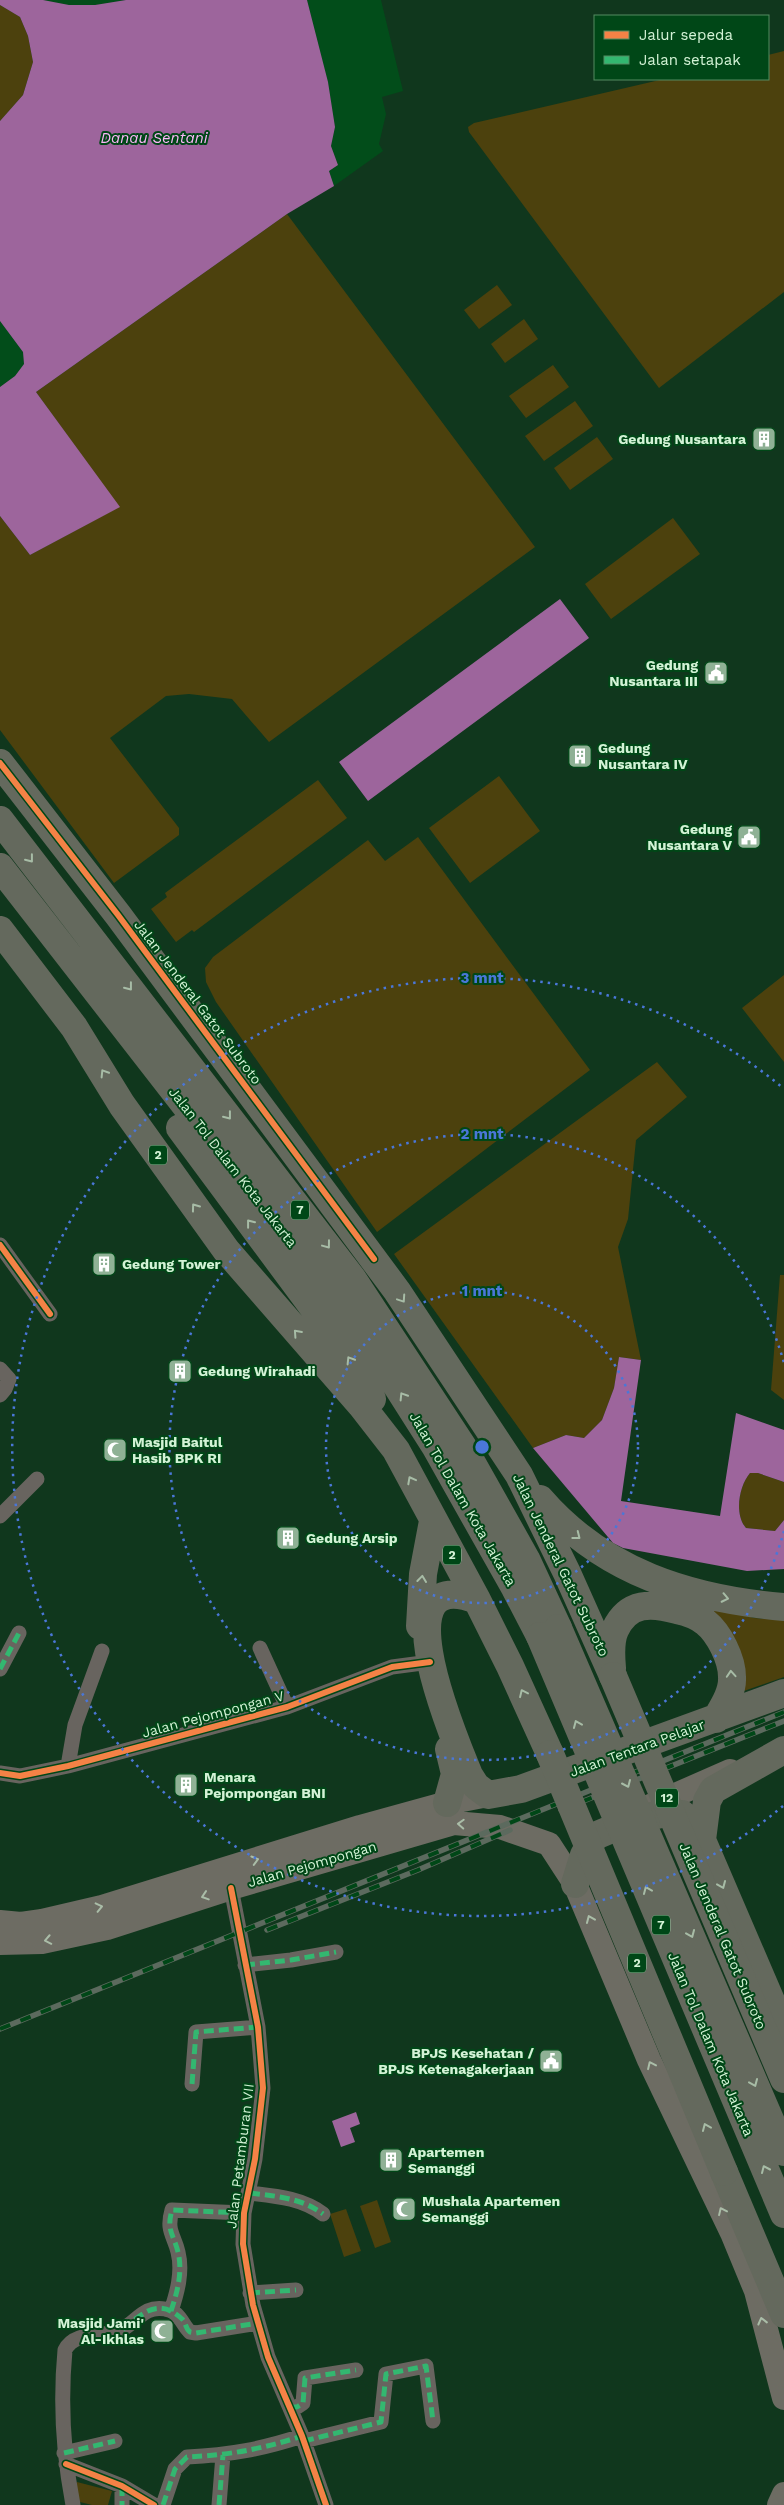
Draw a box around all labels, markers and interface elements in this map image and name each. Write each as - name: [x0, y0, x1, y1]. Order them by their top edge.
- legend: [594, 15, 769, 80]
- text: Jalur sepeda: [639, 26, 733, 44]
- text: Jalan setapak: [639, 51, 741, 69]
- water label: Danau Sentani: [100, 129, 209, 147]
- building icon: Gedung Nusantara: [751, 426, 777, 452]
- place label: Gedung Nusantara: [618, 431, 747, 447]
- place label: Gedung Nusantara III: [609, 657, 698, 689]
- public building icon: Gedung Nusantara III: [703, 660, 729, 686]
- place label: Gedung Nusantara IV: [598, 740, 688, 772]
- building icon: Gedung Nusantara IV: [567, 743, 593, 769]
- place label: Gedung Nusantara V: [647, 821, 732, 853]
- public building icon: Gedung Nusantara V: [736, 824, 762, 850]
- one-way arrow: [24, 853, 32, 862]
- street label: Jalan Jenderal Gatot Subroto: [131, 917, 265, 1087]
- text: 3 mnt: [460, 969, 504, 987]
- one-way arrow: [123, 982, 132, 991]
- one-way arrow: [100, 1069, 110, 1078]
- street label: Jalan Tol Dalam Kota Jakarta: [166, 1084, 300, 1250]
- one-way arrow: [223, 1110, 231, 1119]
- text: 2 mnt: [460, 1125, 504, 1143]
- road number: 2: [149, 1146, 167, 1164]
- road number: 7: [291, 1200, 309, 1220]
- one-way arrow: [192, 1203, 201, 1213]
- one-way arrow: [248, 1220, 256, 1229]
- one-way arrow: [321, 1239, 330, 1249]
- building icon: Gedung Tower: [91, 1251, 117, 1277]
- place label: Gedung Tower: [122, 1256, 221, 1272]
- text: 1 mnt: [462, 1282, 503, 1300]
- one-way arrow: [396, 1293, 405, 1302]
- one-way arrow: [294, 1329, 303, 1338]
- one-way arrow: [346, 1357, 356, 1366]
- building icon: Gedung Wirahadi: [167, 1358, 193, 1384]
- place label: Gedung Wirahadi: [198, 1363, 316, 1379]
- one-way arrow: [400, 1392, 409, 1402]
- street label: Jalan Tol Dalam Kota Jakarta: [407, 1409, 520, 1589]
- place label: Masjid Baitul Hasib BPK RI: [132, 1434, 223, 1466]
- mosque icon: Masjid Baitul Hasib BPK RI: [102, 1437, 128, 1463]
- centre of rings: [473, 1438, 491, 1456]
- street label: Jalan Jenderal Gatot Subroto: [510, 1471, 612, 1659]
- one-way arrow: [407, 1476, 417, 1485]
- building icon: Gedung Arsip: [275, 1525, 301, 1551]
- place label: Gedung Arsip: [306, 1530, 398, 1546]
- one-way arrow: [571, 1530, 581, 1539]
- road number: 2: [443, 1546, 461, 1564]
- one-way arrow: [416, 1575, 427, 1583]
- one-way arrow: [721, 1592, 729, 1603]
- one-way arrow: [725, 1670, 736, 1678]
- street label: Jalan Pejompongan V: [140, 1687, 286, 1741]
- one-way arrow: [518, 1689, 529, 1698]
- street label: Jalan Tentara Pelajar: [567, 1716, 707, 1780]
- one-way arrow: [573, 1720, 583, 1729]
- place label: Menara Pejompongan BNI: [204, 1769, 326, 1801]
- building icon: Menara Pejompongan BNI: [173, 1772, 199, 1798]
- one-way arrow: [620, 1779, 631, 1788]
- road number: 12: [656, 1789, 678, 1808]
- one-way arrow: [457, 1818, 465, 1829]
- street label: Jalan Pejompongan: [246, 1838, 378, 1890]
- street label: Jalan Jenderal Gatot Subroto: [676, 1840, 770, 2032]
- one-way arrow: [250, 1855, 259, 1866]
- one-way arrow: [715, 1880, 726, 1889]
- one-way arrow: [642, 1886, 653, 1895]
- one-way arrow: [201, 1891, 209, 1901]
- one-way arrow: [95, 1902, 104, 1913]
- one-way arrow: [585, 1915, 596, 1924]
- road number: 7: [652, 1916, 670, 1934]
- one-way arrow: [684, 1929, 695, 1938]
- one-way arrow: [44, 1934, 53, 1945]
- street label: Jalan Tol Dalam Kota Jakarta: [665, 1950, 757, 2138]
- road number: 2: [628, 1954, 646, 1972]
- place label: BPJS Kesehatan / BPJS Ketenagakerjaan: [378, 2045, 534, 2077]
- public building icon: BPJS Kesehatan / BPJS Ketenagakerjaan: [538, 2048, 564, 2074]
- one-way arrow: [647, 2061, 658, 2070]
- one-way arrow: [748, 2078, 759, 2087]
- street label: Jalan Petamburan VII: [223, 2083, 257, 2229]
- one-way arrow: [701, 2123, 712, 2132]
- place label: Apartemen Semanggi: [408, 2144, 484, 2176]
- building icon: Apartemen Semanggi: [378, 2147, 404, 2173]
- one-way arrow: [760, 2165, 771, 2174]
- place label: Mushala Apartemen Semanggi: [422, 2193, 560, 2225]
- mosque icon: Mushala Apartemen Semanggi: [391, 2196, 417, 2222]
- one-way arrow: [718, 2207, 728, 2216]
- place label: Masjid Jami' Al-Ikhlas: [57, 2315, 145, 2347]
- one-way arrow: [758, 2317, 768, 2325]
- mosque icon: Masjid Jami' Al-Ikhlas: [149, 2318, 175, 2344]

